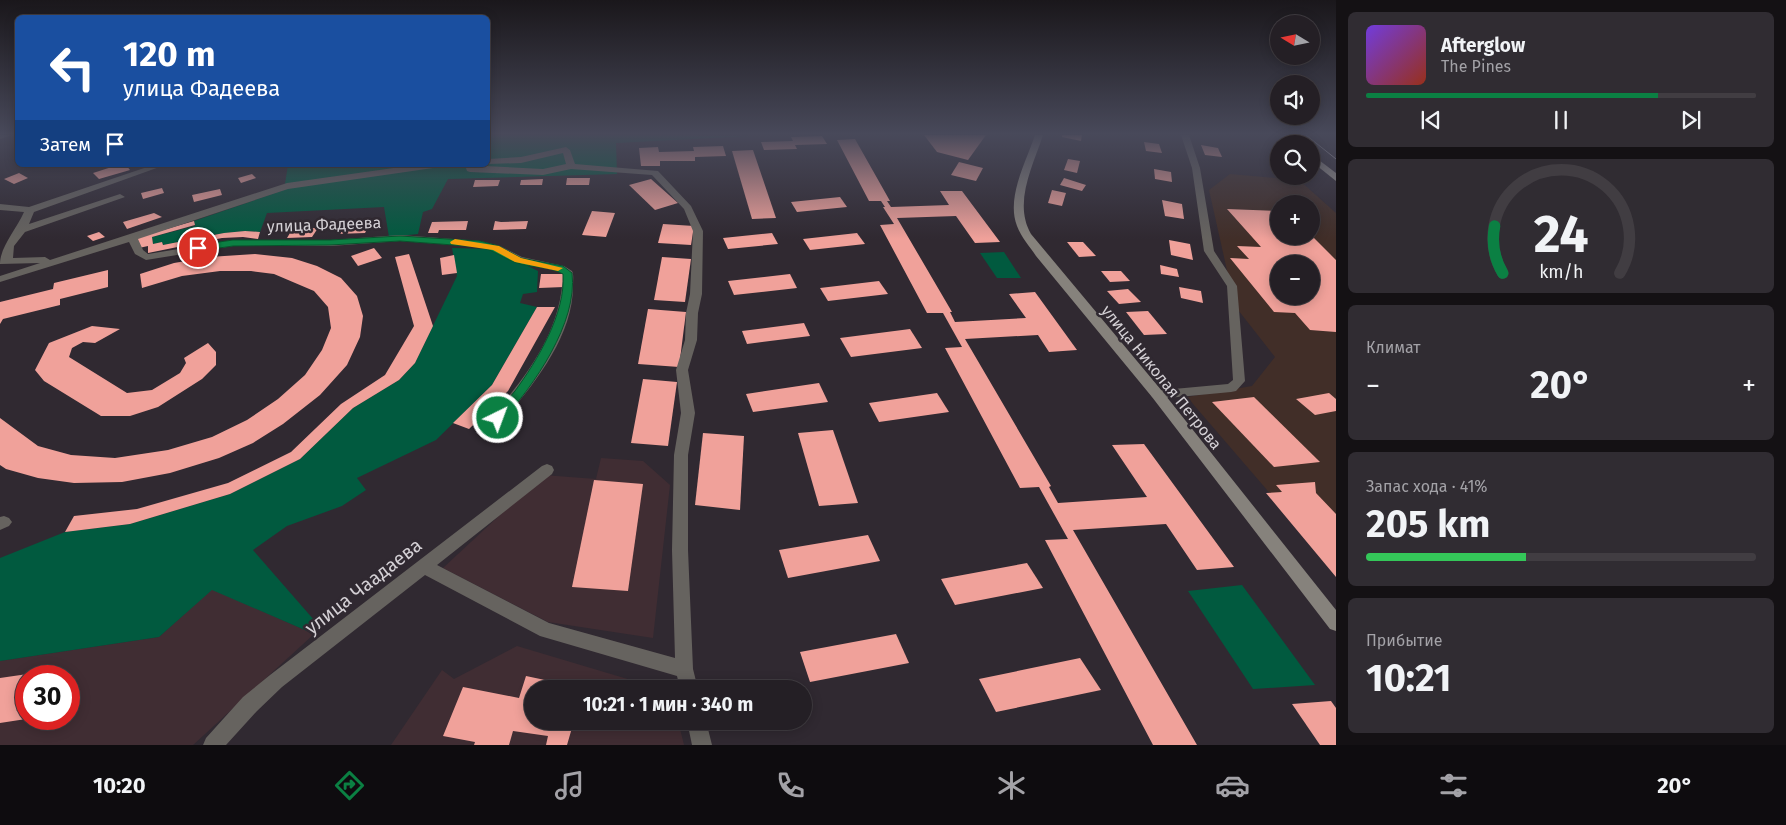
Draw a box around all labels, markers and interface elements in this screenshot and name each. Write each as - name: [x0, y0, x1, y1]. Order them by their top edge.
- north arrow: [1270, 15, 1320, 65]
- map controls: [1270, 15, 1320, 305]
- text: 120 m: [123, 33, 216, 75]
- text: Afterglow: [1441, 34, 1525, 57]
- icon: left: [40, 35, 105, 100]
- text: The Pines: [1441, 57, 1511, 76]
- text: улица Фадеева: [123, 75, 280, 102]
- button: sound: [1270, 75, 1320, 125]
- icon: previous: [1417, 106, 1445, 134]
- icon: pause: [1547, 106, 1575, 134]
- icon: next: [1677, 106, 1705, 134]
- icon: arrive: [101, 130, 129, 158]
- text: Затем: [40, 133, 91, 156]
- button: search: [1270, 135, 1320, 185]
- button: +: [1270, 195, 1320, 245]
- text: 24: [1534, 203, 1588, 266]
- street label: улица Фадеева: [267, 213, 382, 236]
- pin: [177, 227, 219, 269]
- icon: arrive: [184, 234, 212, 262]
- button: −: [1270, 255, 1320, 305]
- text: km/h: [1539, 261, 1583, 283]
- street label: улица Николая Петрова: [1097, 301, 1226, 453]
- text: Климат: [1366, 338, 1421, 357]
- text: 20°: [1530, 362, 1592, 408]
- text: −: [1366, 369, 1380, 402]
- text: +: [1742, 369, 1756, 402]
- position arrow: [471, 391, 523, 443]
- text: Запас хода · 41%: [1366, 477, 1488, 496]
- text: 205 km: [1366, 501, 1490, 547]
- street label: улица Чаадаева: [300, 534, 426, 639]
- text: Прибытие: [1366, 631, 1442, 650]
- text: 10:21: [1366, 655, 1451, 701]
- speed limit sign: 30: [15, 665, 80, 730]
- text: 10:21 · 1 мин · 340 m: [583, 693, 753, 716]
- icon: directions: [332, 768, 367, 803]
- icon: music: [552, 768, 587, 803]
- icon: phone: [773, 768, 808, 803]
- icon: climate: [994, 768, 1029, 803]
- icon: car: [1215, 768, 1250, 803]
- icon: filters: [1436, 768, 1471, 803]
- text: 10:20: [93, 772, 146, 799]
- text: 20°: [1657, 772, 1693, 799]

